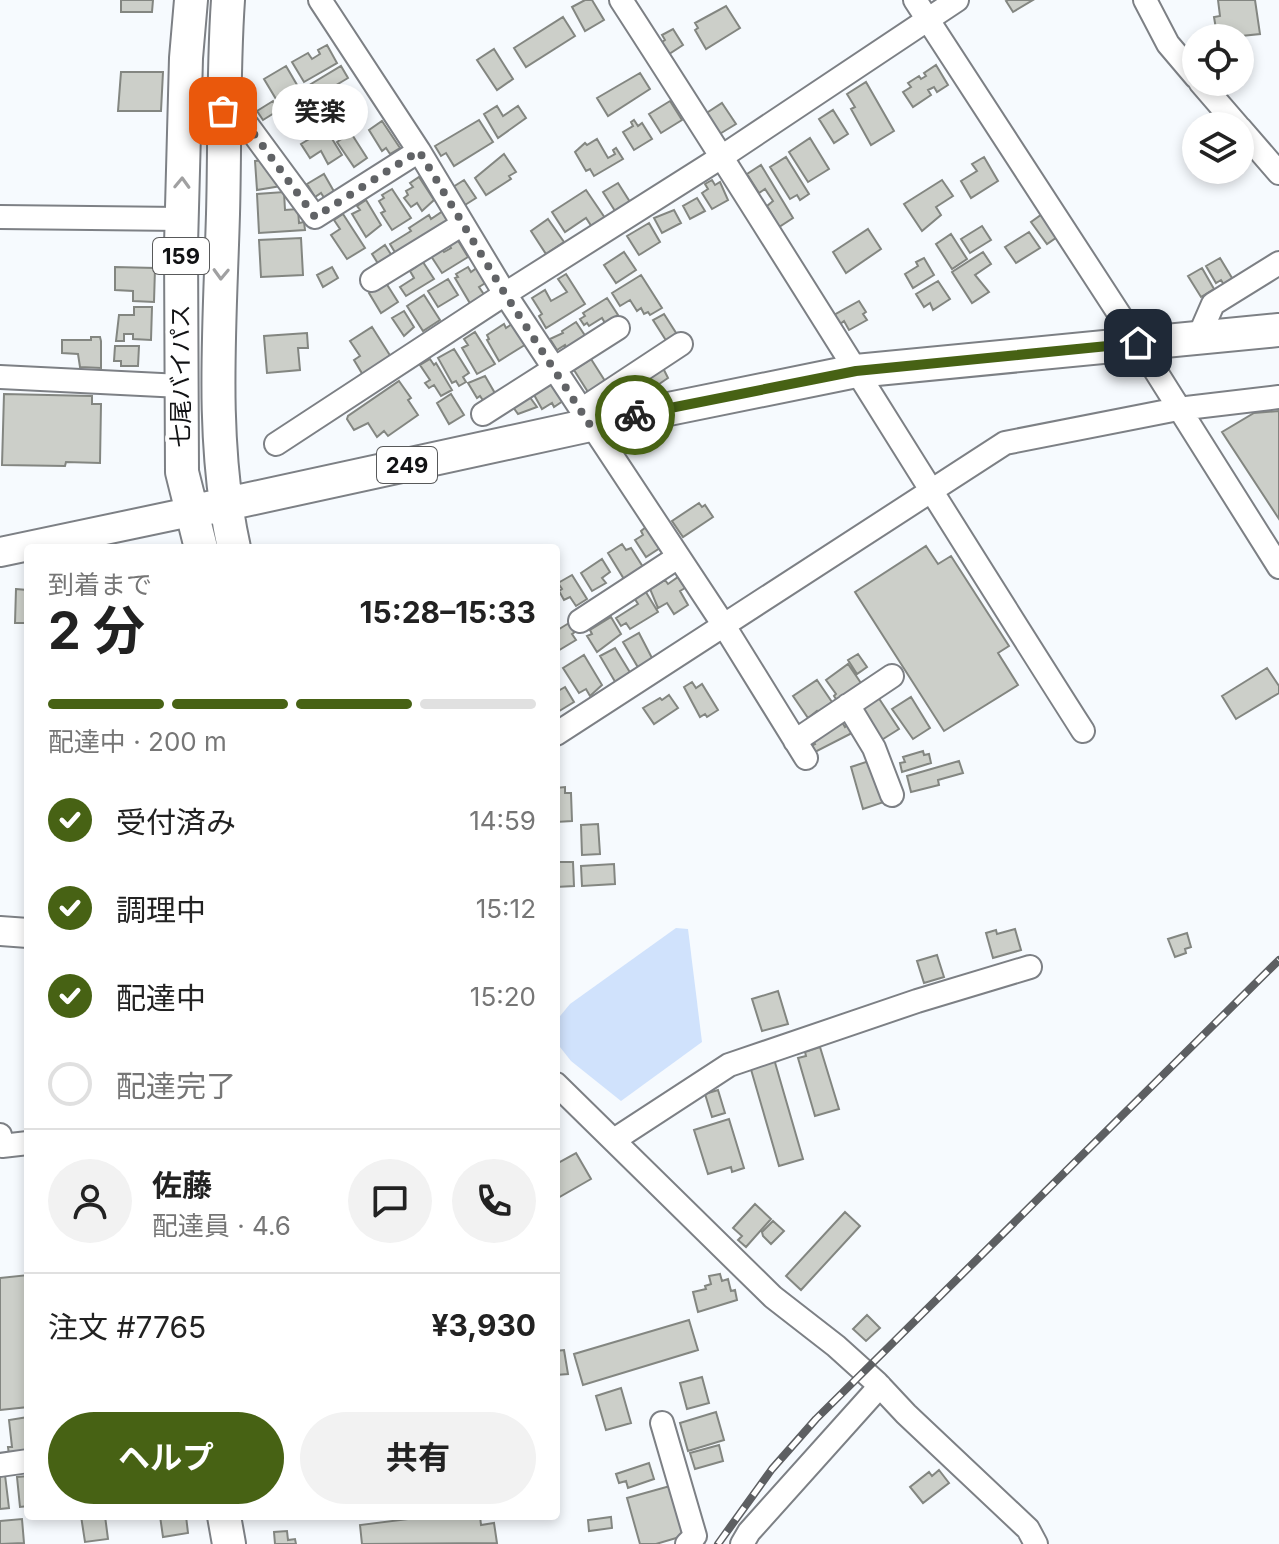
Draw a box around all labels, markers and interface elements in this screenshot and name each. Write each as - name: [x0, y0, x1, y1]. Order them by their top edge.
- map controls: [1182, 24, 1254, 184]
- button: locate: [1182, 24, 1254, 96]
- pin: [189, 77, 257, 145]
- callout: 笑楽: [271, 83, 367, 139]
- icon: bag: [201, 89, 245, 133]
- text: 笑楽: [294, 96, 346, 127]
- button: layers: [1182, 112, 1254, 184]
- one-way arrow: [174, 176, 191, 189]
- road number: 159: [153, 238, 209, 274]
- one-way arrow: [213, 268, 230, 281]
- street label: 七尾バイパス: [166, 304, 195, 448]
- pin: [1104, 309, 1172, 377]
- icon: home: [1116, 321, 1160, 365]
- courier: [595, 375, 675, 455]
- icon: bike: [613, 393, 657, 437]
- road number: 249: [377, 447, 437, 483]
- text: 到着まで: [48, 569, 152, 600]
- text: 15:28–15:33: [360, 594, 536, 630]
- text: 2 分: [48, 599, 145, 662]
- text: 配達中 · 200 m: [48, 726, 227, 757]
- icon: check: [48, 798, 92, 842]
- text: 受付済み: [116, 804, 236, 840]
- text: 14:59: [469, 805, 536, 836]
- icon: check: [48, 886, 92, 930]
- text: 調理中: [116, 892, 206, 928]
- text: 15:12: [476, 893, 536, 924]
- icon: check: [48, 974, 92, 1018]
- text: 配達中: [116, 980, 206, 1016]
- text: 15:20: [470, 981, 536, 1012]
- text: 配達完了: [116, 1068, 236, 1104]
- button: person: [48, 1159, 132, 1243]
- button: chat: [348, 1159, 432, 1243]
- button: phone: [452, 1159, 536, 1243]
- text: 佐藤: [152, 1167, 212, 1203]
- text: 配達員 · 4.6: [152, 1210, 291, 1241]
- text: ¥3,930: [431, 1307, 536, 1343]
- text: 注文 #7765: [48, 1309, 206, 1345]
- button: ヘルプ: [48, 1412, 284, 1504]
- button: 共有: [300, 1412, 536, 1504]

